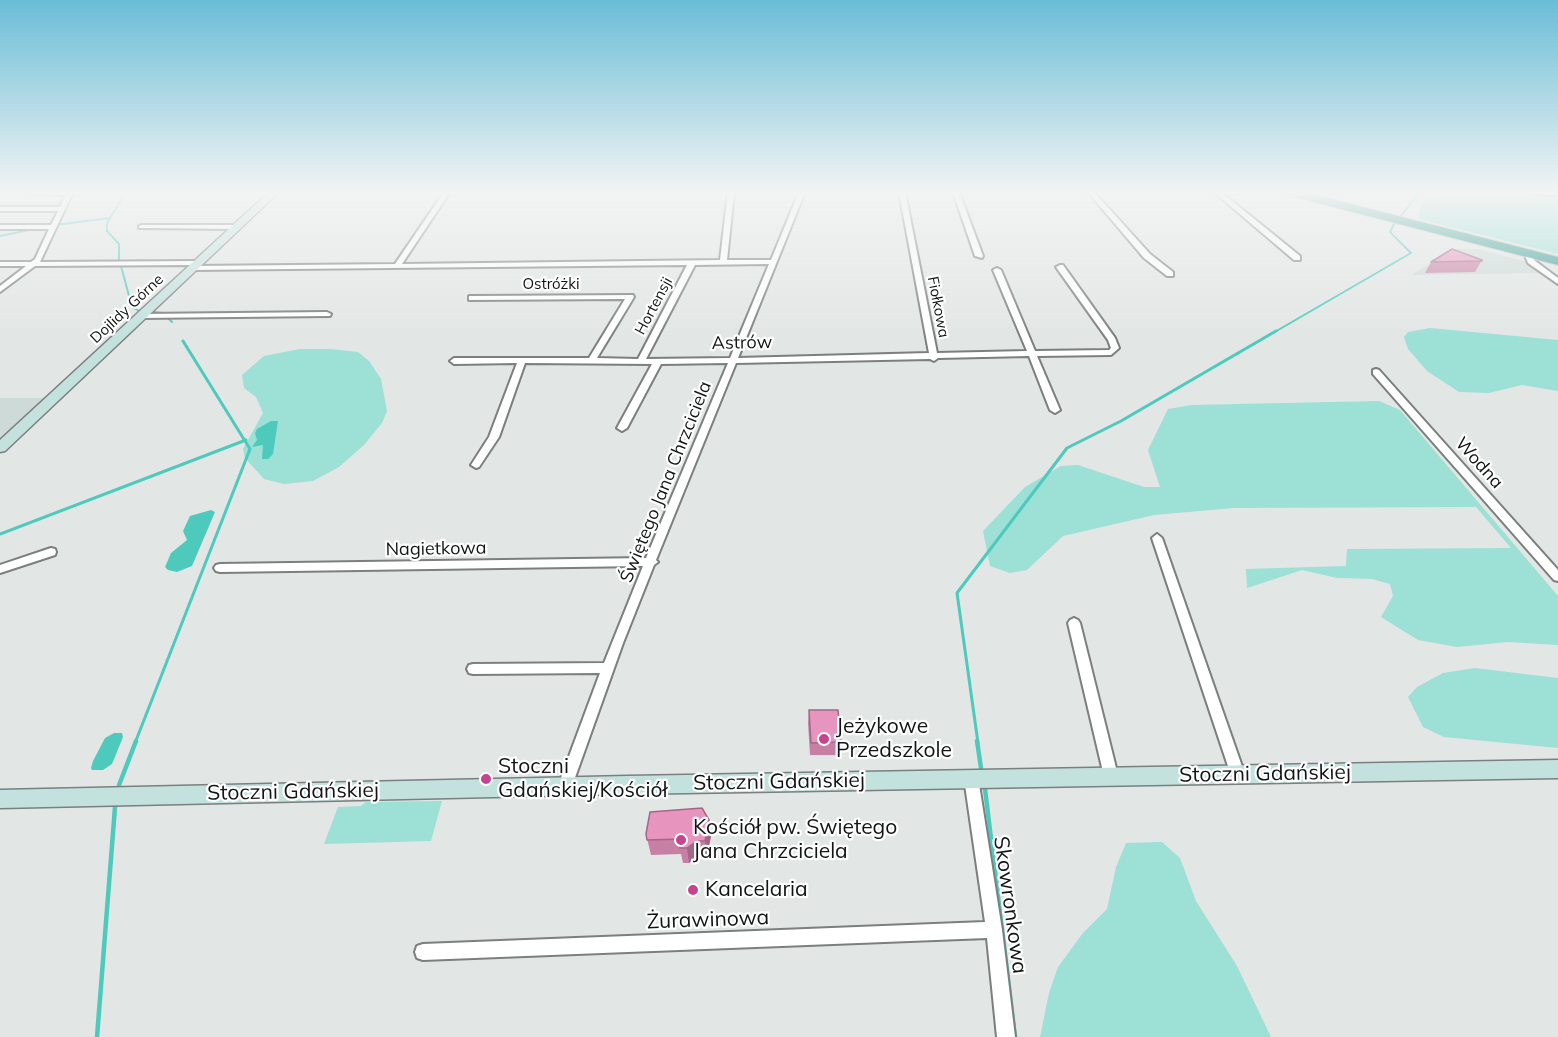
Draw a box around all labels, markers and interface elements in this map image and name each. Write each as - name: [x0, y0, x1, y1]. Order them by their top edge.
- street label: Dojlidy Górne: [87, 271, 167, 347]
- street label: Hortensji: [631, 274, 677, 338]
- street label: Ostróżki: [522, 275, 580, 293]
- street label: Fiołkowa: [923, 275, 953, 339]
- street label: Astrów: [712, 332, 772, 354]
- street label: Świętego Jana Chrzciciela: [616, 378, 716, 586]
- street label: Wodna: [1450, 433, 1508, 493]
- street label: Nagietkowa: [385, 537, 487, 561]
- place label: Jeżykowe Przedszkole: [836, 714, 952, 764]
- marker: Jeżykowe Przedszkole: [817, 732, 831, 746]
- place label: Stoczni Gdańskiej/Kościół: [498, 754, 667, 804]
- street label: Stoczni Gdańskiej: [1179, 760, 1351, 788]
- street label: Stoczni Gdańskiej: [693, 768, 865, 796]
- marker: Stoczni Gdańskiej/Kościół: [479, 772, 493, 786]
- street label: Stoczni Gdańskiej: [207, 778, 379, 806]
- place label: Kościół pw. Świętego Jana Chrzciciela: [693, 815, 897, 865]
- marker: Kościół pw. Świętego Jana Chrzciciela: [674, 833, 688, 847]
- street label: Skowronkowa: [988, 835, 1032, 975]
- place label: Kancelaria: [705, 877, 808, 903]
- marker: Kancelaria: [686, 883, 700, 897]
- street label: Żurawinowa: [646, 905, 770, 935]

